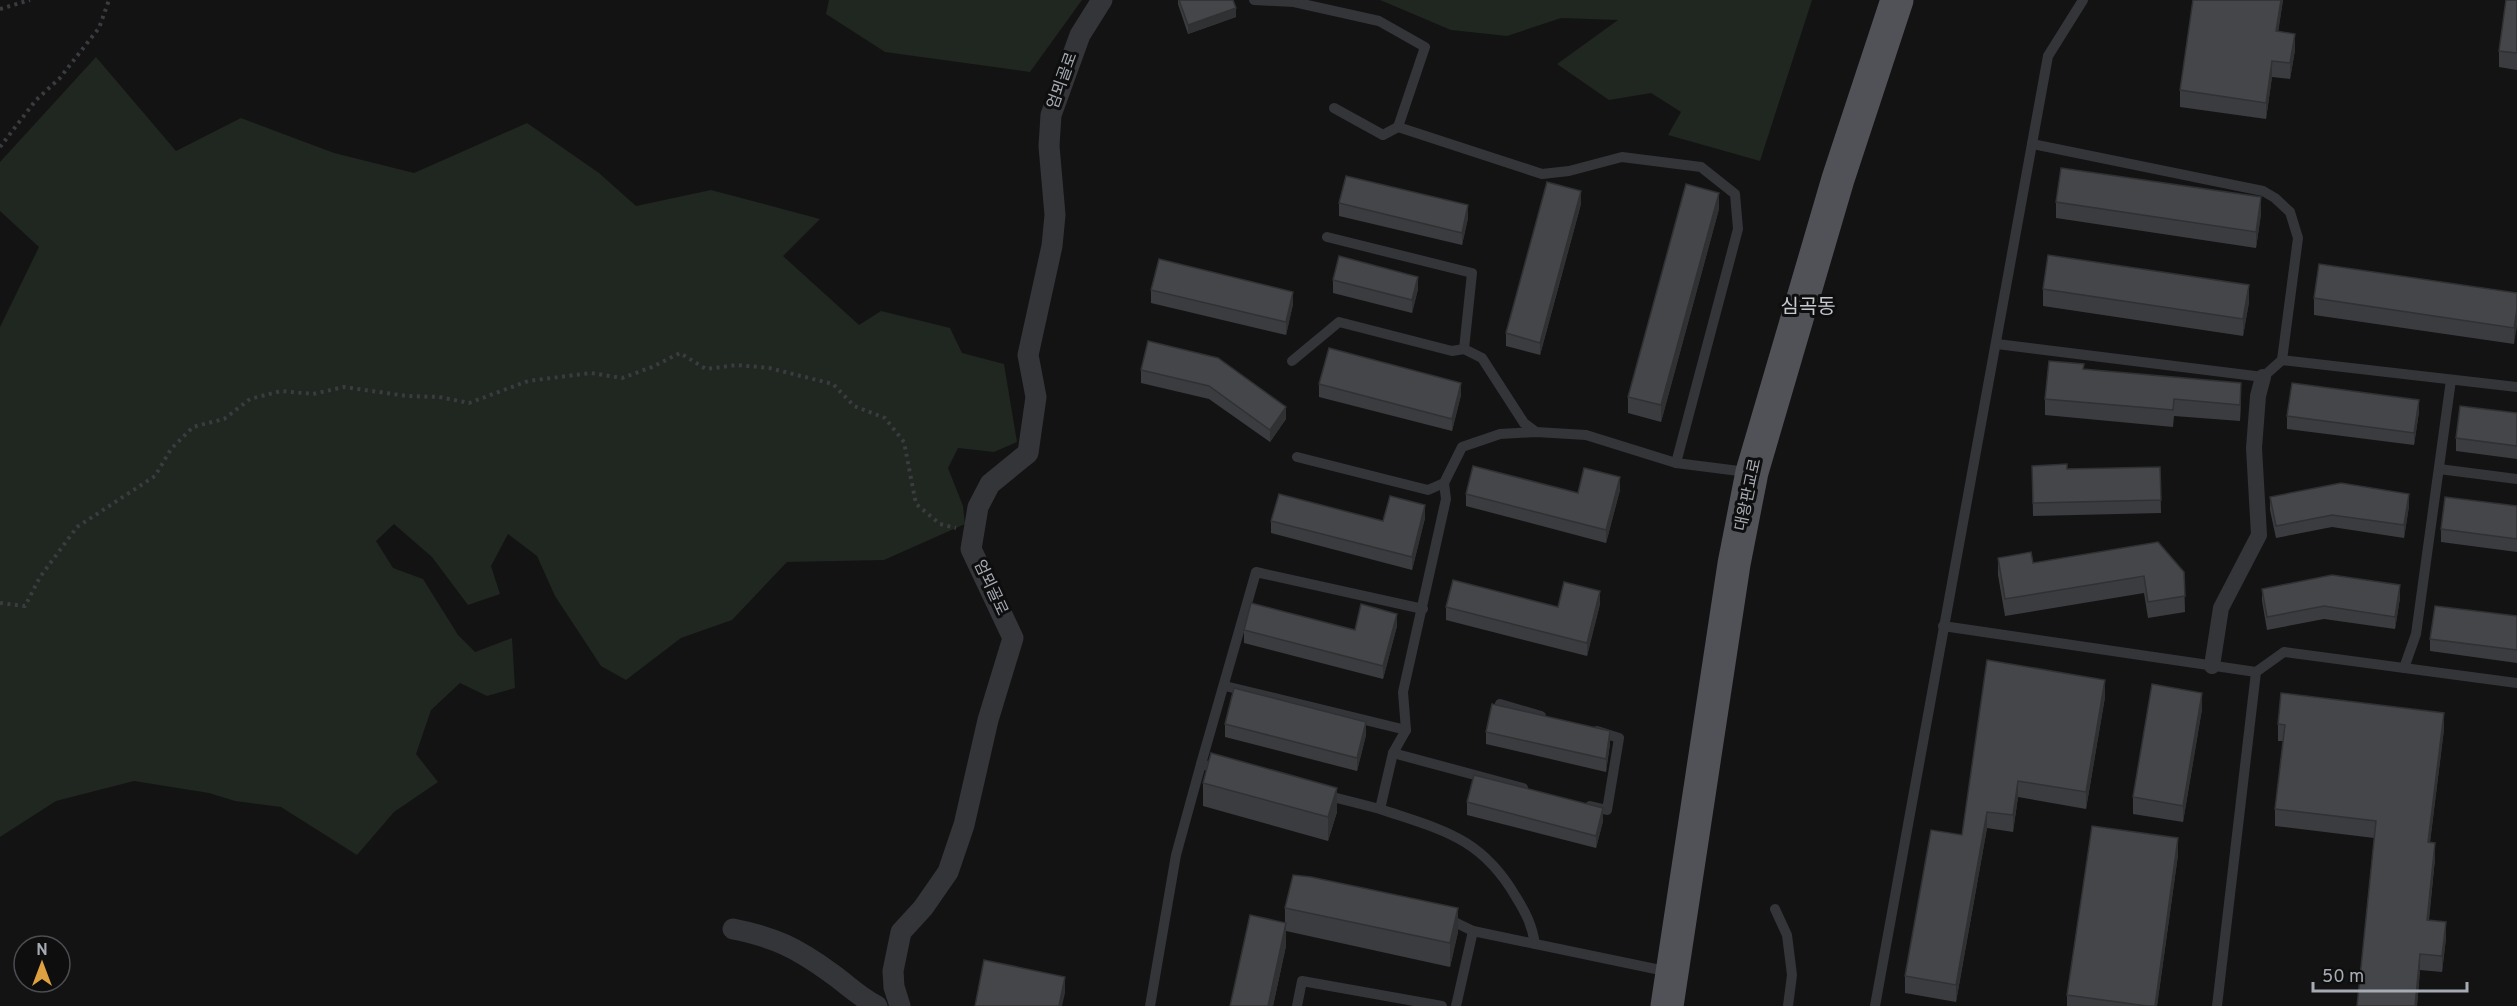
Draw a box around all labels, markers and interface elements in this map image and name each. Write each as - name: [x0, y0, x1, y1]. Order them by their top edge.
- street label: 엄뫼골로: [1044, 50, 1083, 112]
- district label: 심곡동: [1780, 295, 1836, 321]
- street label: 대왕판교로: [1732, 457, 1766, 533]
- street label: 엄뫼골로: [968, 557, 1012, 619]
- north arrow: [12, 934, 72, 994]
- text: N: [36, 941, 48, 961]
- scale bar: [2313, 955, 2468, 993]
- text: 50 m: [2322, 966, 2364, 989]

